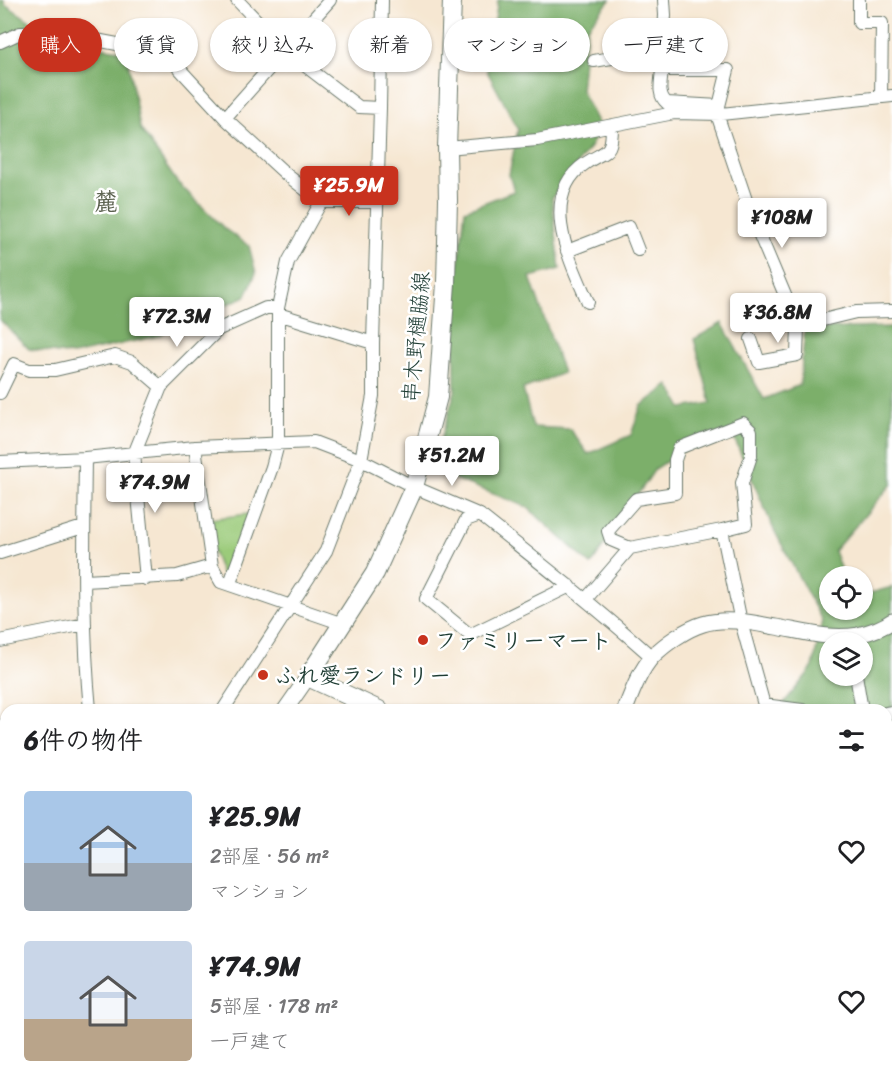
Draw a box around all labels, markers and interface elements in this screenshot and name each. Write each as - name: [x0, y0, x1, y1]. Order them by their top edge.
- chip: 購入: [18, 18, 102, 72]
- chip: 賃貸: [114, 18, 198, 72]
- chip: 絞り込み: [210, 18, 336, 72]
- chip: 新着: [348, 18, 432, 72]
- chip: マンション: [444, 18, 590, 72]
- chip: 一戸建て: [602, 18, 728, 72]
- pin: ¥25.9M: [300, 166, 398, 217]
- text: ¥25.9M: [314, 168, 384, 203]
- district label: 麓: [94, 181, 118, 223]
- pin: ¥108M: [740, 198, 824, 249]
- text: ¥108M: [752, 200, 812, 235]
- street label: 串木野樋脇線: [391, 270, 441, 404]
- pin: ¥36.8M: [729, 293, 827, 344]
- text: ¥36.8M: [744, 295, 812, 330]
- pin: ¥72.3M: [128, 297, 226, 348]
- text: ¥72.3M: [143, 299, 211, 334]
- pin: ¥51.2M: [403, 436, 501, 487]
- text: ¥51.2M: [419, 438, 485, 473]
- pin: ¥74.9M: [106, 463, 204, 514]
- text: ¥74.9M: [120, 465, 190, 500]
- map controls: [819, 566, 873, 686]
- button: locate: [819, 566, 873, 620]
- place label: ファミリーマート: [435, 621, 612, 660]
- button: layers: [819, 632, 873, 686]
- marker: ファミリーマート: [416, 633, 430, 647]
- place label: ふれ愛ランドリー: [275, 656, 451, 695]
- marker: ふれ愛ランドリー: [256, 668, 270, 682]
- text: 6件の物件: [24, 717, 143, 763]
- icon: filters: [835, 724, 868, 757]
- text: ¥25.9M: [210, 793, 300, 839]
- icon: home: [72, 815, 144, 887]
- icon: heart: [835, 835, 868, 868]
- text: 2部屋 · 56 m²: [210, 839, 329, 874]
- text: マンション: [210, 874, 309, 909]
- text: ¥74.9M: [210, 943, 301, 989]
- icon: home: [72, 965, 144, 1037]
- icon: heart: [835, 985, 868, 1018]
- text: 5部屋 · 178 m²: [210, 989, 338, 1024]
- text: 一戸建て: [210, 1024, 290, 1059]

